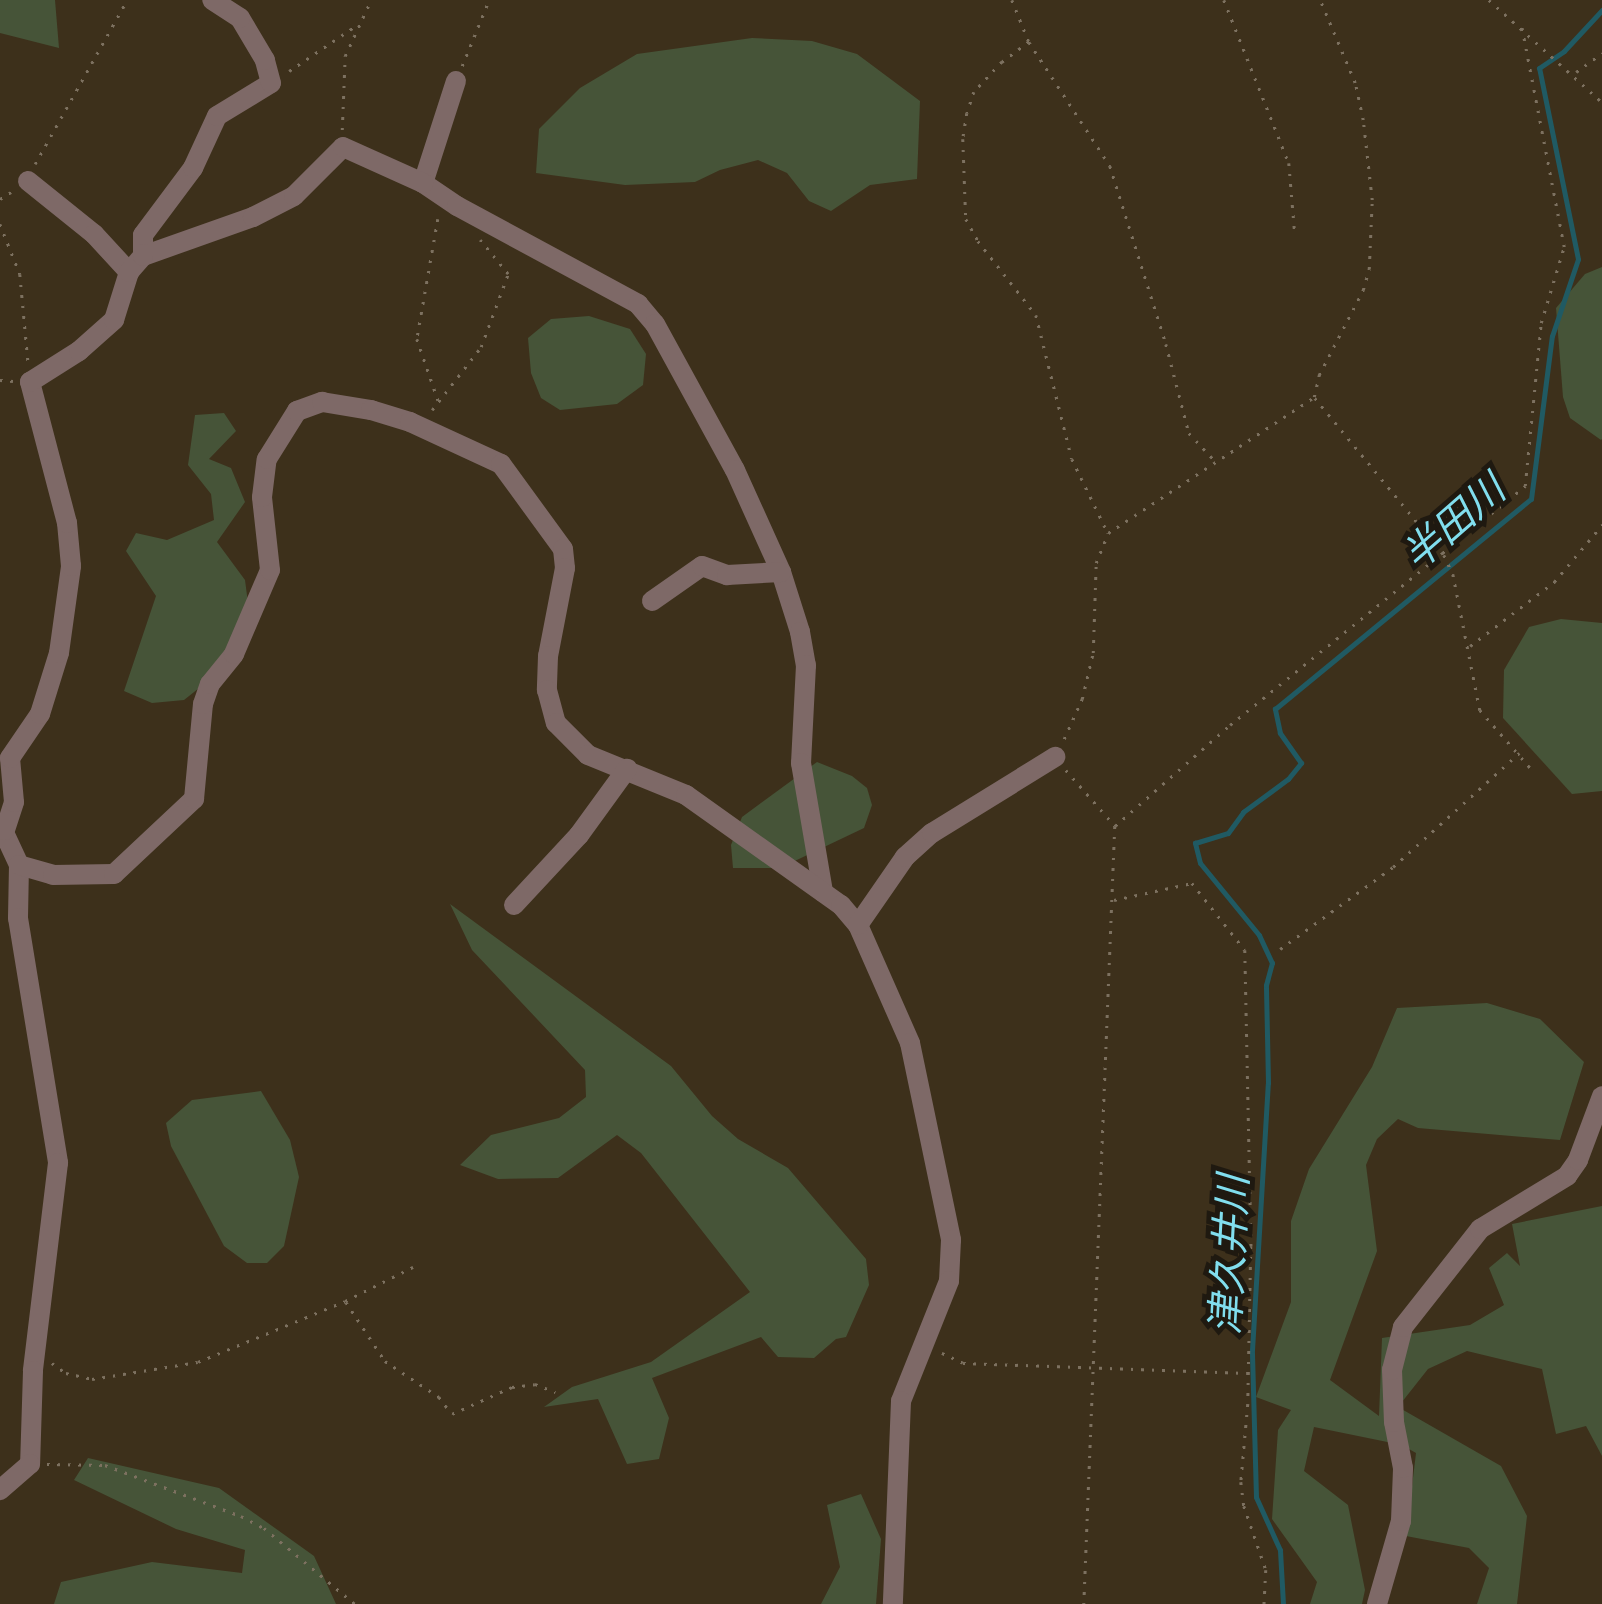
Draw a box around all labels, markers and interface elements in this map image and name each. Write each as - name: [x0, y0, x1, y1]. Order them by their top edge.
- water label: 半田川: [1393, 466, 1515, 580]
- water label: 津久井川: [1202, 1174, 1258, 1336]

